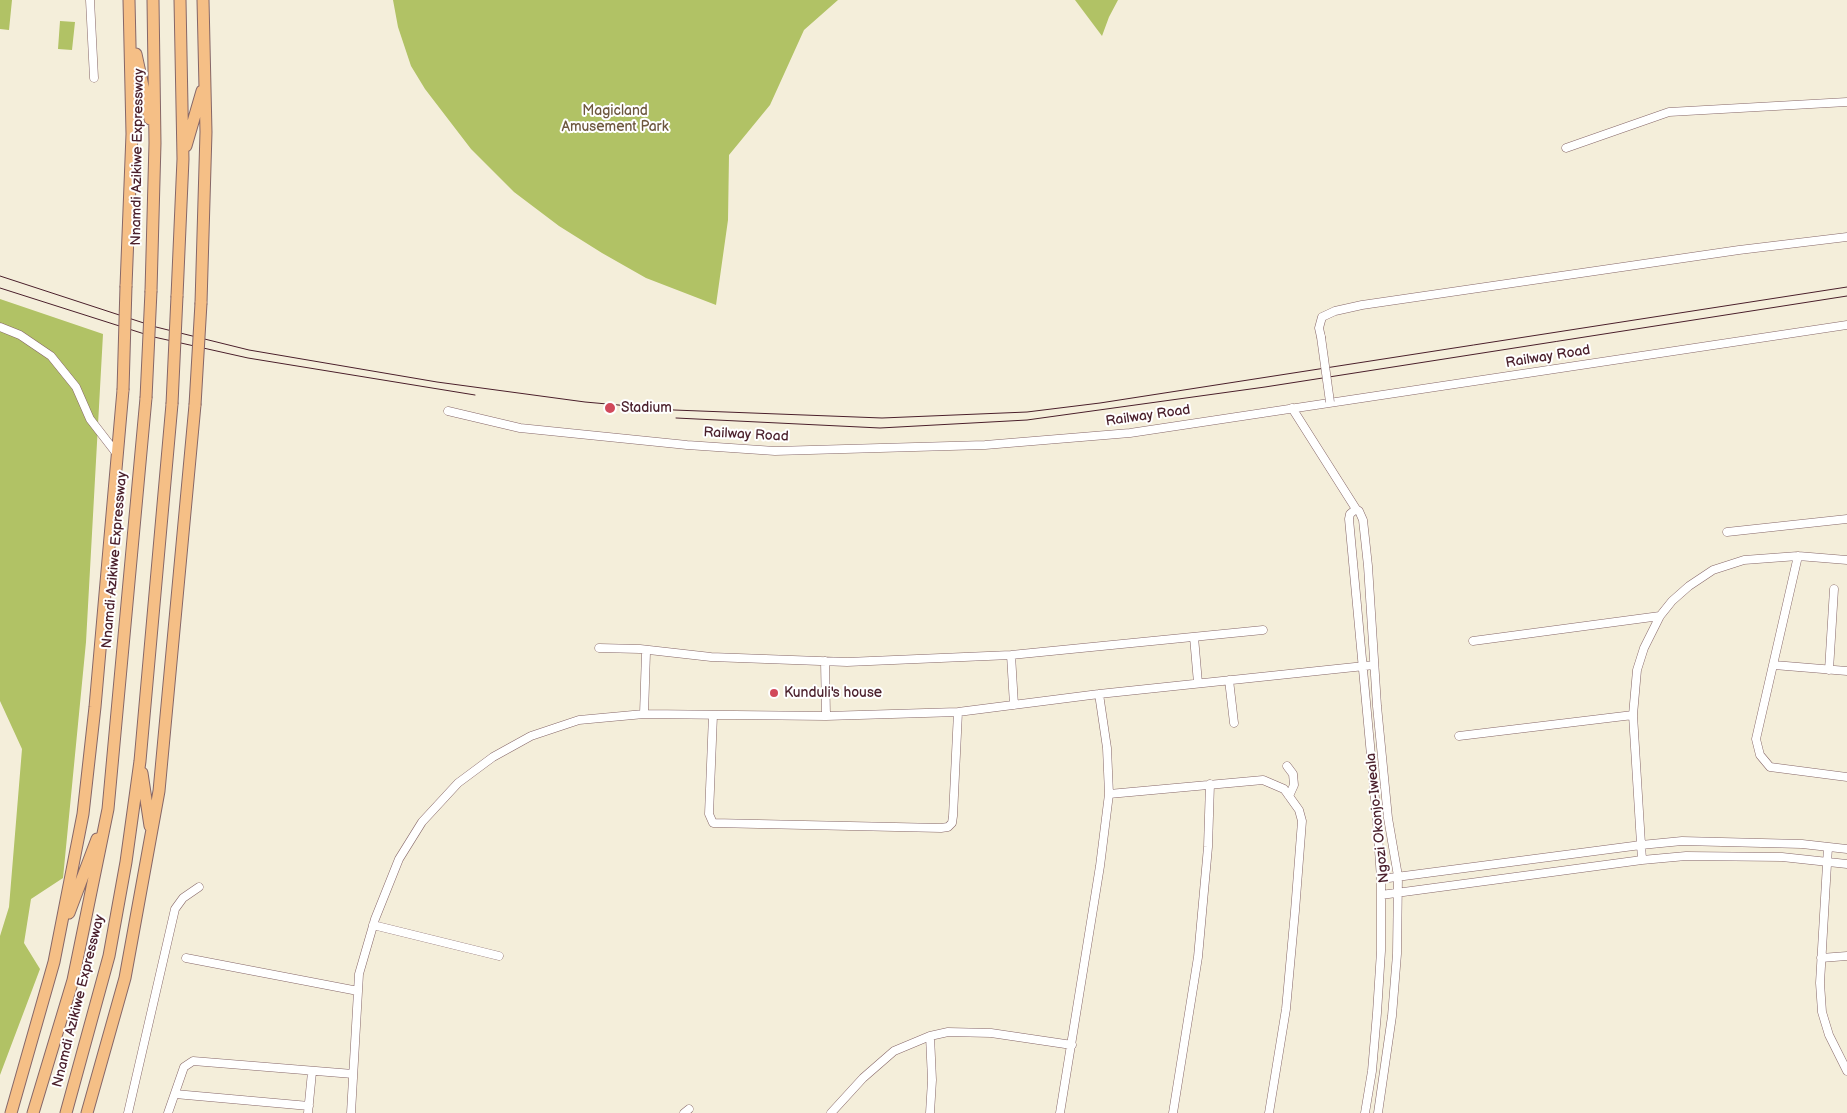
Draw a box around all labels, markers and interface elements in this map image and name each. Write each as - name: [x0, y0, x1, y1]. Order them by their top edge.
- street label: Nnamdi Azikiwe Expressway: [128, 68, 148, 246]
- park label: Magicland Amusement Park: [561, 103, 669, 136]
- street label: Railway Road: [1504, 342, 1592, 372]
- place label: Stadium: [621, 400, 672, 416]
- marker: Stadium: [603, 401, 617, 415]
- street label: Railway Road: [1105, 402, 1191, 430]
- street label: Railway Road: [703, 424, 789, 446]
- street label: Nnamdi Azikiwe Expressway: [99, 471, 131, 649]
- place label: Kunduli's house: [784, 685, 882, 701]
- marker: Kunduli's house: [768, 687, 780, 699]
- street label: Ngozi Okonjo-Iweala: [1363, 752, 1393, 884]
- street label: Nnamdi Azikiwe Expressway: [49, 913, 109, 1089]

